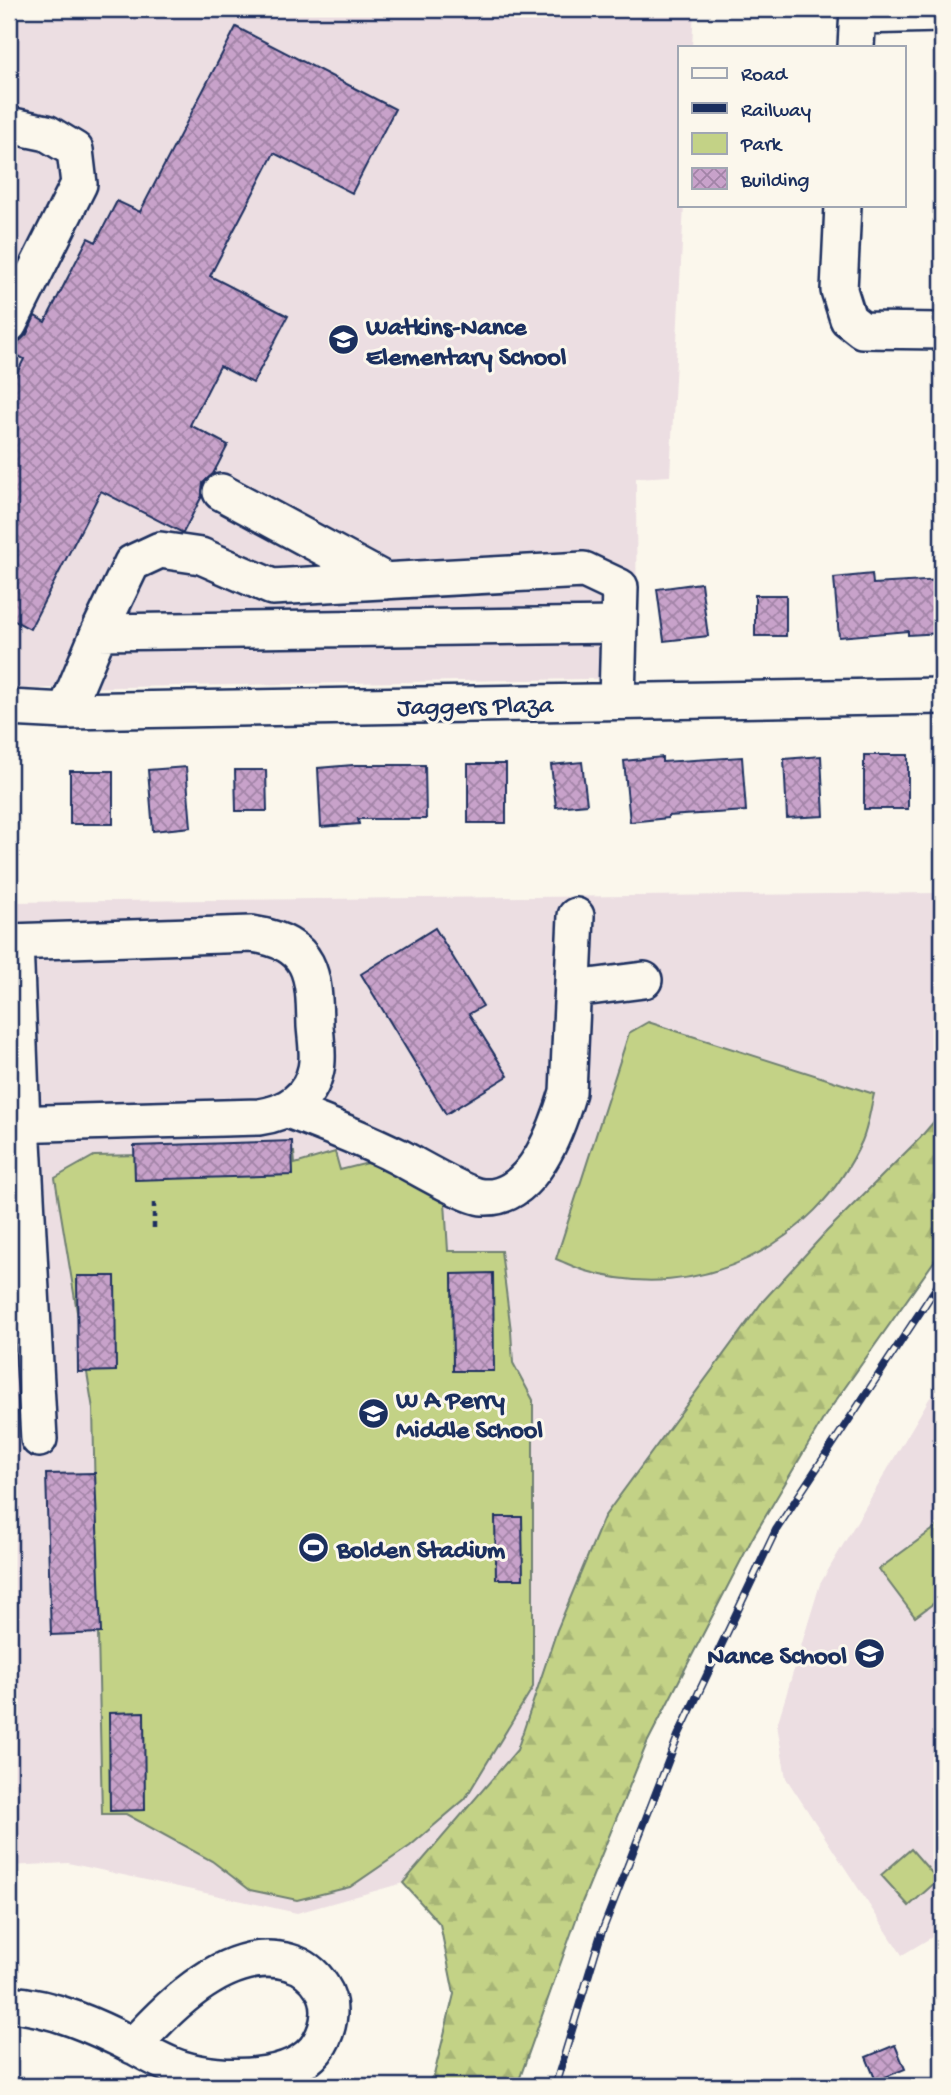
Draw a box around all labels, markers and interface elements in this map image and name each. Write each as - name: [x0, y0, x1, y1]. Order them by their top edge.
- legend: [678, 46, 906, 206]
- text: Road: [741, 64, 789, 89]
- text: Railway: [741, 100, 811, 125]
- text: Park: [740, 134, 784, 159]
- text: Building: [740, 170, 810, 195]
- place label: Watkins-Nance Elementary School: [365, 314, 567, 375]
- school or university icon: Watkins-Nance Elementary School: [326, 323, 360, 357]
- street label: Jaggers Plaza: [397, 692, 555, 725]
- place label: W A Perry Middle School: [395, 1387, 543, 1448]
- school or university icon: W A Perry Middle School: [356, 1396, 390, 1430]
- sports icon: Bolden Stadium: [297, 1531, 331, 1565]
- place label: Bolden Stadium: [336, 1537, 506, 1568]
- school or university icon: Nance School: [853, 1637, 887, 1671]
- place label: Nance School: [707, 1643, 847, 1674]

